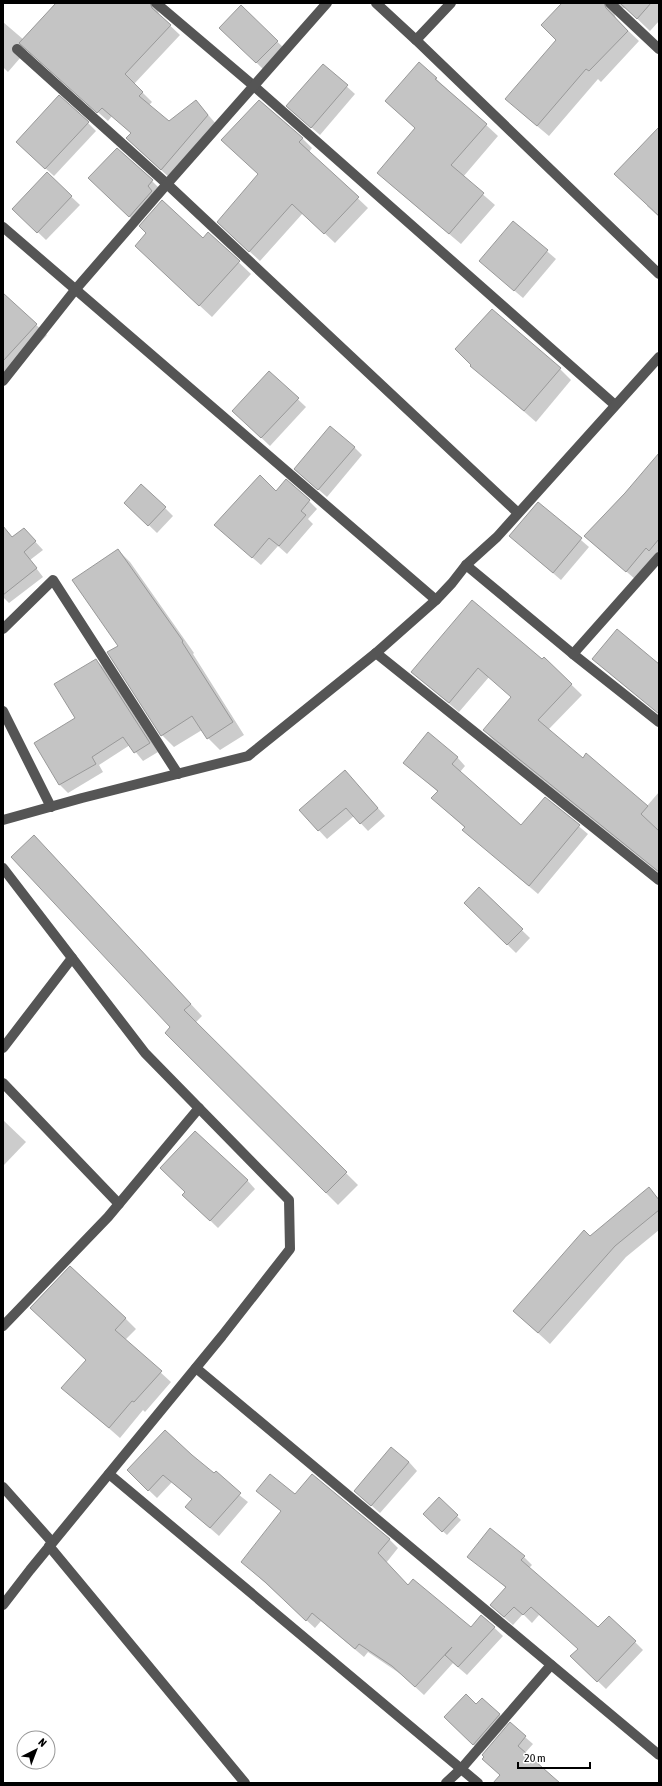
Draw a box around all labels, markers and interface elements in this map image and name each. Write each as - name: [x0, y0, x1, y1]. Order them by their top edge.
- north arrow: [16, 1730, 56, 1770]
- text: N: [36, 1736, 49, 1749]
- scale bar: [518, 1744, 590, 1770]
- text: 20 m: [524, 1751, 546, 1765]

